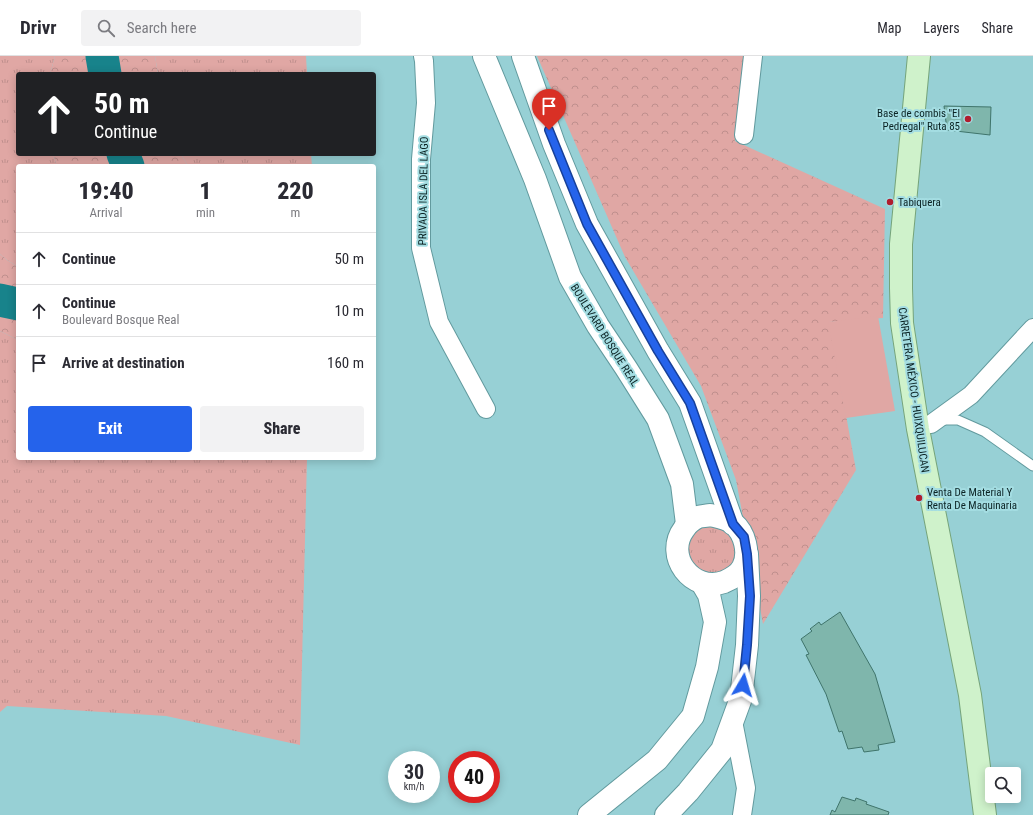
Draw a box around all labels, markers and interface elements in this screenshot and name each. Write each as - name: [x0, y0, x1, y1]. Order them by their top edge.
- search box: [81, 10, 361, 46]
- text: Drivr: [20, 16, 57, 39]
- icon: search: [95, 17, 117, 39]
- text: Search here: [127, 19, 196, 37]
- text: Map: [877, 20, 901, 36]
- text: Layers: [923, 20, 960, 36]
- text: Share: [982, 20, 1013, 36]
- text: 50 m: [94, 87, 150, 120]
- icon: ahead: [28, 88, 80, 140]
- pin: [532, 89, 566, 130]
- icon: arrive: [538, 95, 560, 117]
- place label: Base de combis "El Pedregal" Ruta 85: [877, 107, 960, 133]
- marker: Base de combis "El Pedregal" Ruta 85: [963, 114, 973, 124]
- text: Continue: [94, 121, 157, 142]
- street label: PRIVADA ISLA DEL LAGO: [416, 137, 431, 245]
- text: 19:40: [78, 177, 134, 205]
- text: 1: [199, 177, 212, 205]
- text: 220: [277, 177, 314, 205]
- place label: Tabiquera: [898, 196, 941, 209]
- marker: Tabiquera: [885, 197, 895, 207]
- text: Arrival: [89, 205, 123, 220]
- text: min: [196, 205, 215, 220]
- text: m: [291, 205, 300, 220]
- icon: ahead: [28, 248, 50, 270]
- text: Continue: [62, 250, 116, 268]
- text: 50 m: [334, 250, 364, 268]
- street label: BOULEVARD BOSQUE REAL: [568, 282, 641, 389]
- text: Continue: [62, 294, 116, 312]
- icon: ahead: [28, 300, 50, 322]
- text: 10 m: [334, 302, 364, 320]
- street label: CARRETERA MÉXICO - HUIXQUILUCAN: [895, 307, 932, 474]
- text: Boulevard Bosque Real: [62, 312, 180, 327]
- icon: arrive: [28, 352, 50, 374]
- text: Arrive at destination: [62, 354, 185, 372]
- text: 160 m: [327, 354, 364, 372]
- button: Exit: [28, 406, 192, 452]
- button: Share: [200, 406, 364, 452]
- place label: Venta De Material Y Renta De Maquinaria: [927, 486, 1017, 512]
- marker: Venta De Material Y Renta De Maquinaria: [914, 493, 924, 503]
- position arrow: [722, 664, 764, 706]
- speed limit sign: 40: [448, 751, 500, 803]
- text: 30: [404, 760, 424, 784]
- map controls: [985, 767, 1021, 803]
- button: search: [985, 767, 1021, 803]
- text: km/h: [404, 781, 424, 792]

